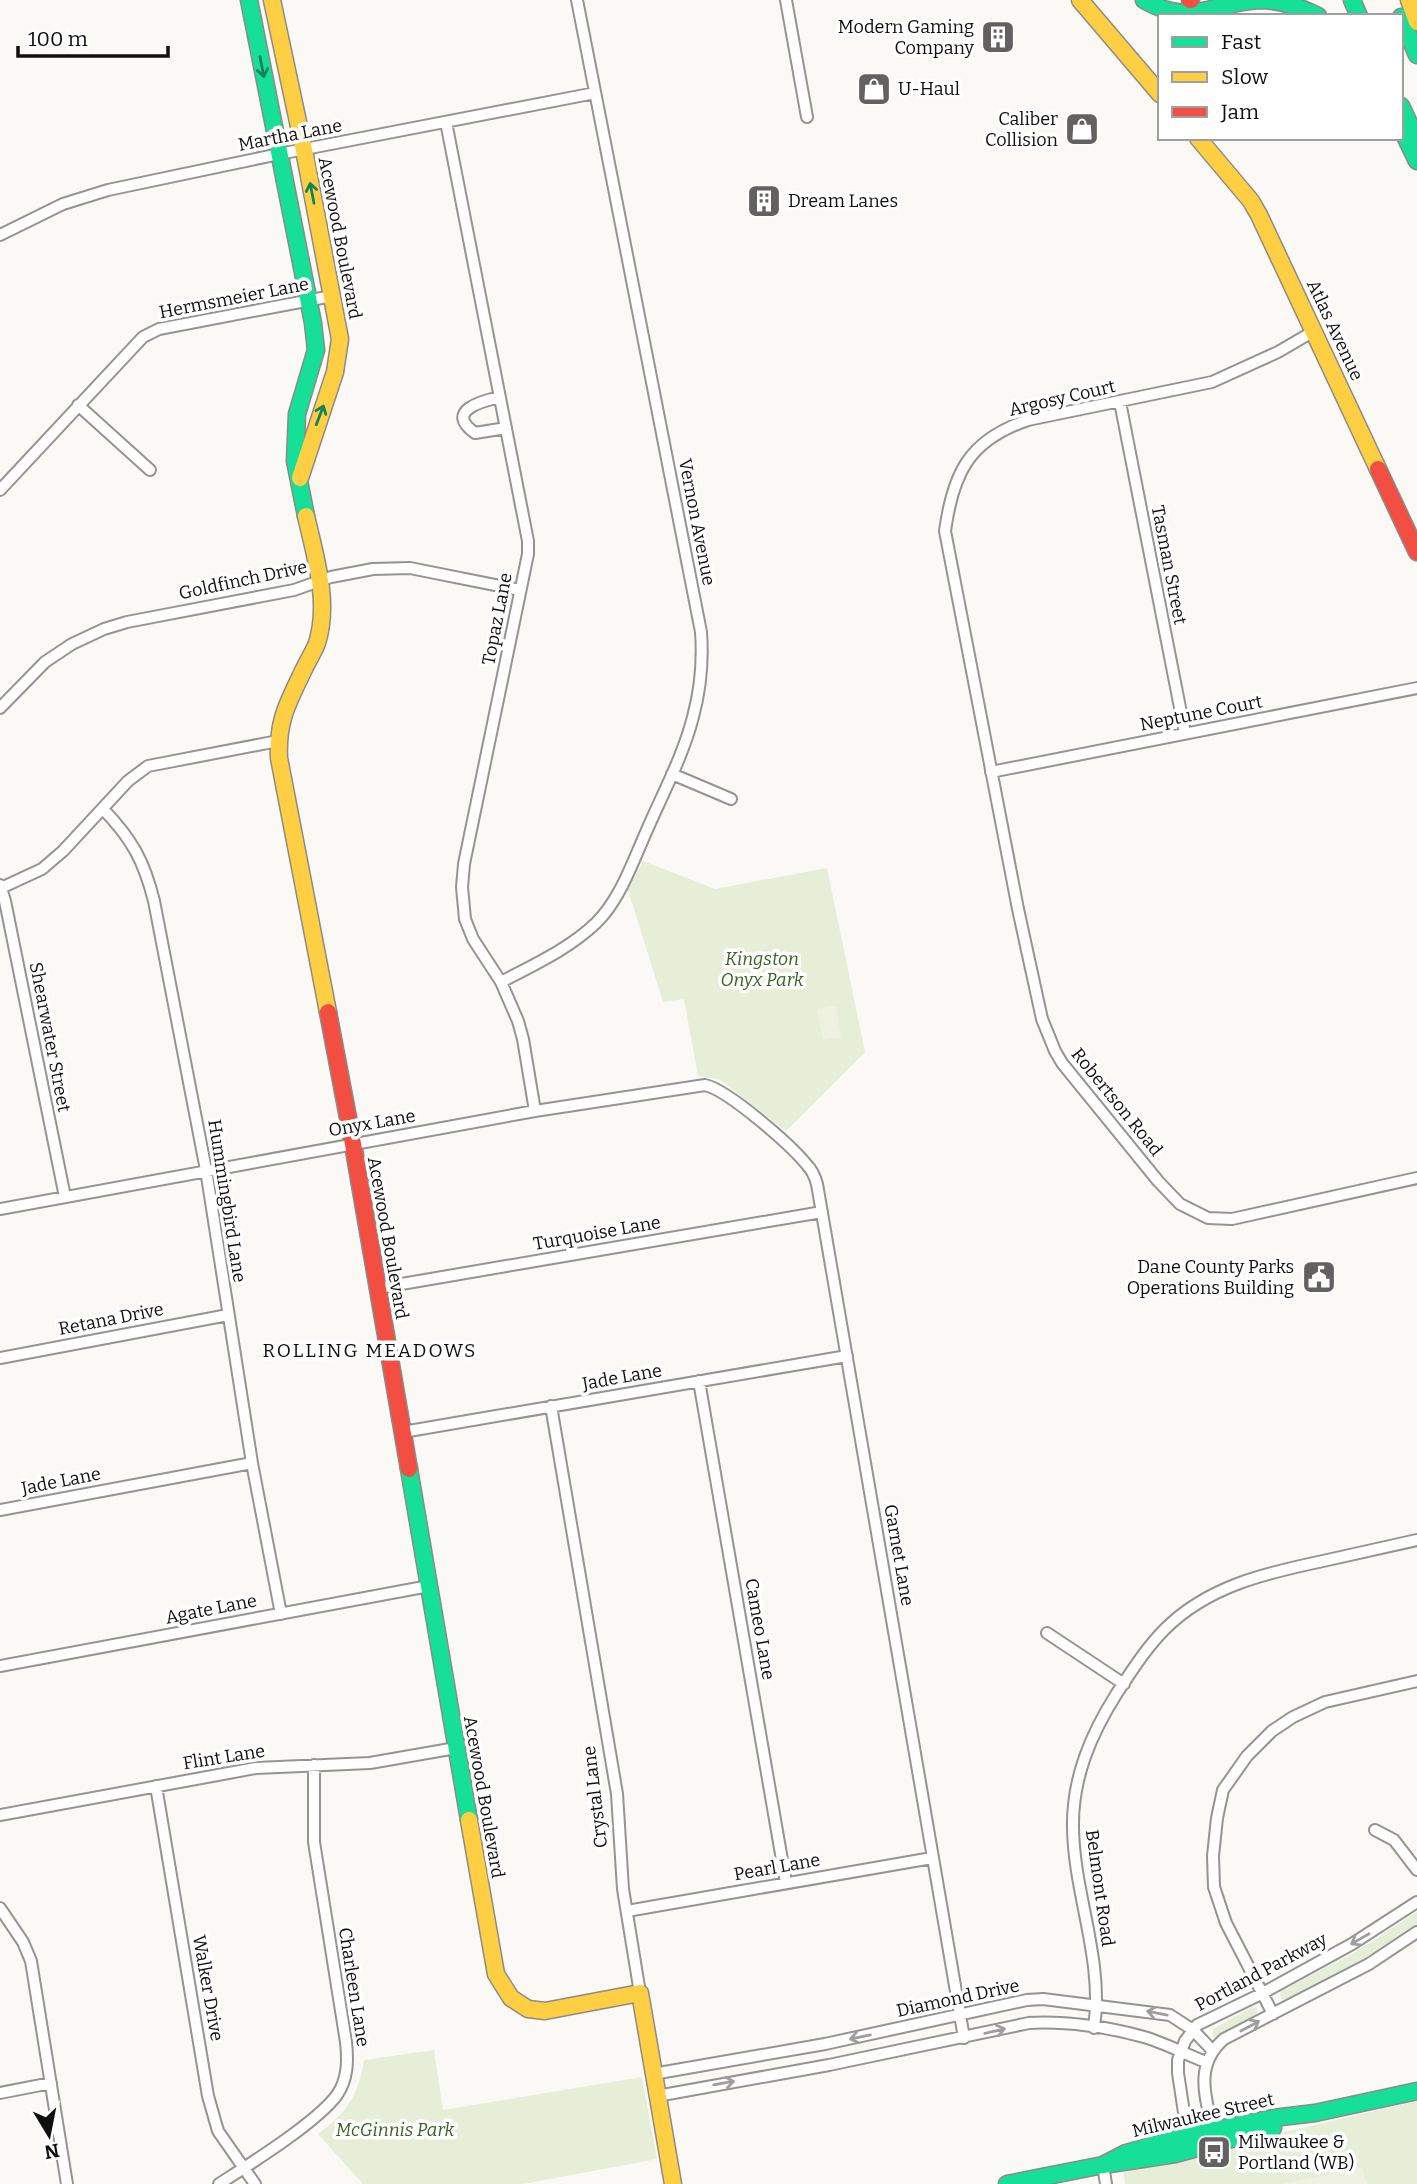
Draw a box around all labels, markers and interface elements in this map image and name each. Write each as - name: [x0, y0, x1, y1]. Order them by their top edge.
- scale bar: [18, 14, 168, 58]
- legend: [1158, 14, 1403, 140]
- place label: Modern Gaming Company: [838, 16, 974, 59]
- building icon: Modern Gaming Company: [979, 18, 1017, 56]
- text: 100 m: [28, 26, 88, 52]
- text: Fast: [1221, 29, 1262, 55]
- one-way arrow: [255, 55, 269, 78]
- text: Slow: [1221, 64, 1268, 90]
- shop icon: U-Haul: [855, 70, 893, 108]
- place label: U-Haul: [898, 78, 960, 100]
- text: Jam: [1220, 99, 1259, 125]
- place label: Caliber Collision: [985, 108, 1059, 151]
- shop icon: Caliber Collision: [1063, 110, 1101, 148]
- street label: Martha Lane: [236, 114, 344, 156]
- street label: Acewood Boulevard: [313, 155, 367, 321]
- one-way arrow: [305, 182, 319, 205]
- building icon: Dream Lanes: [745, 182, 783, 220]
- place label: Dream Lanes: [788, 190, 898, 212]
- street label: Hermsmeier Lane: [157, 273, 311, 323]
- street label: Atlas Avenue: [1302, 276, 1368, 384]
- street label: Argosy Court: [1007, 375, 1118, 421]
- one-way arrow: [315, 405, 328, 427]
- street label: Vernon Avenue: [674, 457, 720, 587]
- street label: Tasman Street: [1147, 504, 1191, 627]
- street label: Goldfinch Drive: [177, 556, 309, 604]
- street label: Topaz Lane: [477, 571, 517, 667]
- street label: Neptune Court: [1138, 690, 1265, 736]
- park label: Kingston Onyx Park: [720, 948, 804, 991]
- street label: Shearwater Street: [25, 960, 75, 1114]
- street label: Robertson Road: [1067, 1044, 1167, 1161]
- street label: Onyx Lane: [327, 1105, 417, 1141]
- street label: Hummingbird Lane: [203, 1118, 251, 1284]
- street label: Acewood Boulevard: [363, 1155, 413, 1321]
- street label: Turquoise Lane: [532, 1211, 662, 1255]
- place label: Dane County Parks Operations Building: [1127, 1256, 1294, 1299]
- public building icon: Dane County Parks Operations Building: [1300, 1258, 1338, 1296]
- street label: Retana Drive: [57, 1298, 165, 1340]
- district label: ROLLING MEADOWS: [262, 1339, 478, 1362]
- street label: Jade Lane: [580, 1359, 663, 1395]
- street label: Jade Lane: [18, 1463, 103, 1500]
- street label: Garnet Lane: [879, 1502, 919, 1608]
- street label: Cameo Lane: [740, 1576, 780, 1682]
- street label: Agate Lane: [163, 1589, 259, 1629]
- street label: Acewood Boulevard: [459, 1714, 509, 1880]
- street label: Flint Lane: [181, 1740, 267, 1774]
- street label: Crystal Lane: [578, 1745, 612, 1849]
- street label: Belmont Road: [1081, 1828, 1119, 1948]
- street label: Pearl Lane: [732, 1849, 822, 1885]
- street label: Charleen Lane: [334, 1926, 374, 2048]
- street label: Portland Parkway: [1191, 1928, 1331, 2016]
- one-way arrow: [1350, 1932, 1370, 1946]
- street label: Walker Drive: [188, 1933, 228, 2043]
- street label: Diamond Drive: [895, 1974, 1021, 2022]
- one-way arrow: [1146, 2005, 1168, 2019]
- one-way arrow: [1239, 2018, 1260, 2032]
- one-way arrow: [983, 2024, 1006, 2037]
- one-way arrow: [849, 2030, 872, 2044]
- one-way arrow: [712, 2076, 735, 2090]
- street label: Milwaukee Street: [1130, 2088, 1277, 2142]
- north arrow: [14, 2100, 84, 2170]
- park label: McGinnis Park: [336, 2119, 455, 2141]
- place label: Milwaukee & Portland (WB): [1238, 2131, 1354, 2174]
- bus stop icon: Milwaukee & Portland (WB): [1195, 2133, 1233, 2171]
- text: N: [42, 2139, 61, 2164]

